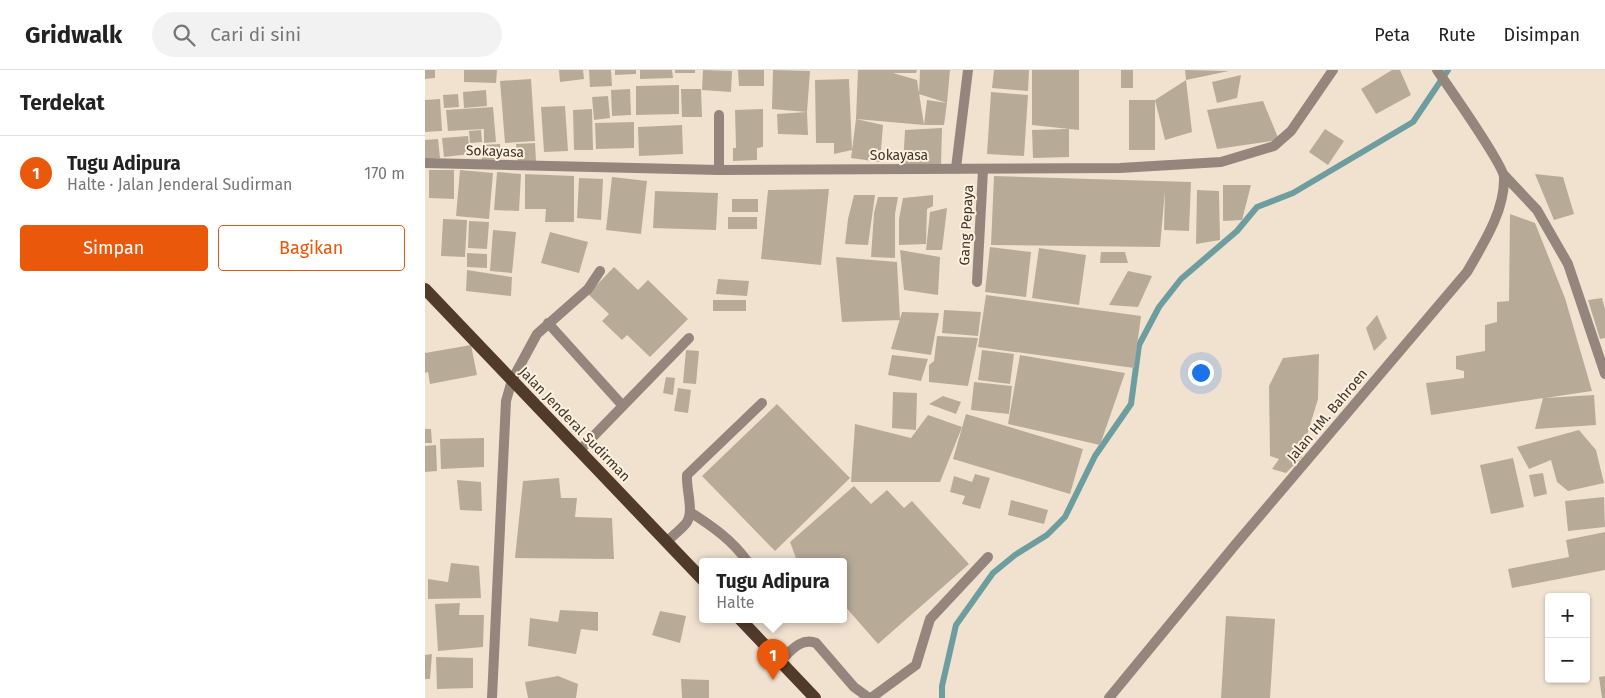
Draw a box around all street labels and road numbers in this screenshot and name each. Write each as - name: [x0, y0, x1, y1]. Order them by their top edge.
- street label: Sokayasa: [466, 142, 524, 161]
- street label: Sokayasa: [870, 147, 928, 164]
- street label: Gang Pepaya: [956, 184, 977, 266]
- street label: Jalan Jenderal Sudirman: [515, 363, 634, 485]
- street label: Jalan HM. Bahroen: [1284, 365, 1371, 465]

